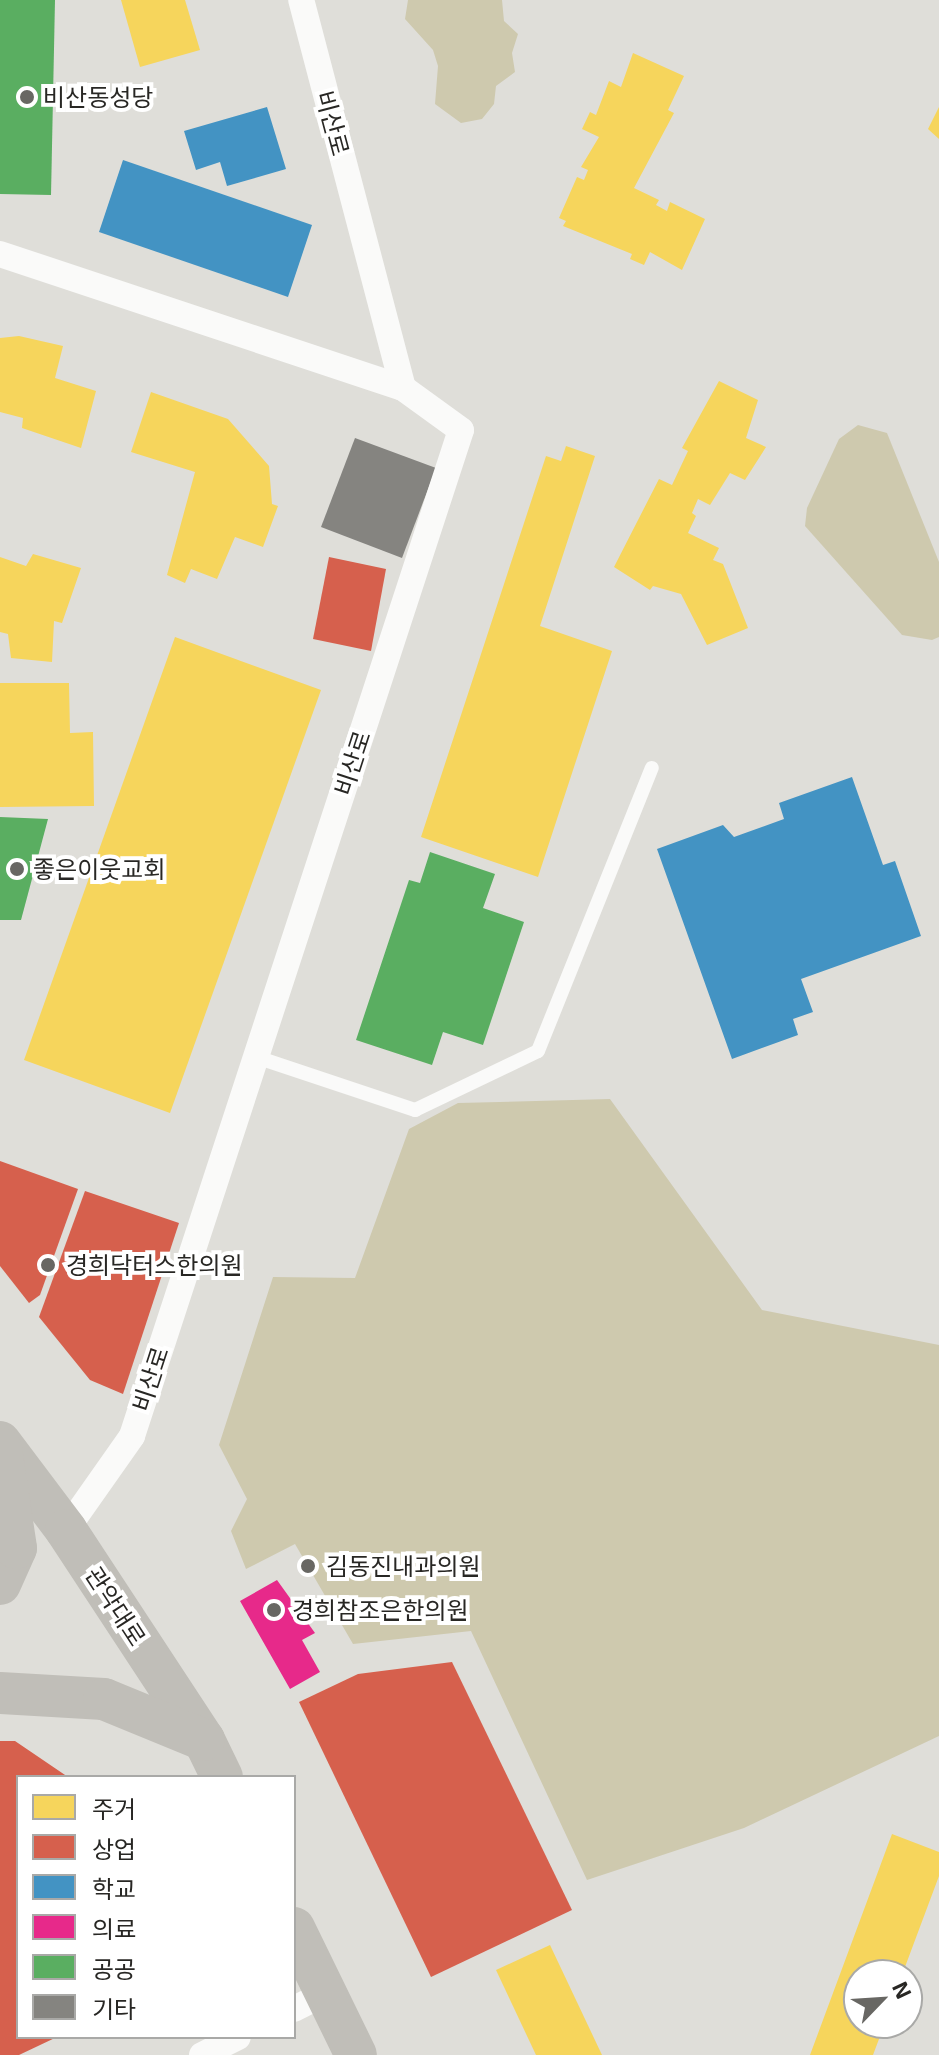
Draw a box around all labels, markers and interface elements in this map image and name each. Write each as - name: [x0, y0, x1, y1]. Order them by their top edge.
- place label: 비산동성당: [43, 83, 153, 111]
- street label: 비산로: [311, 87, 355, 159]
- marker: 비산동성당: [18, 88, 36, 106]
- street label: 비산로: [328, 727, 376, 799]
- place label: 좋은이웃교회: [33, 855, 165, 883]
- marker: 좋은이웃교회: [8, 860, 26, 878]
- place label: 경희닥터스한의원: [66, 1251, 243, 1279]
- marker: 경희닥터스한의원: [37, 1254, 59, 1276]
- street label: 비산로: [126, 1343, 174, 1415]
- place label: 김동진내과의원: [326, 1552, 481, 1580]
- marker: 김동진내과의원: [297, 1555, 319, 1577]
- street label: 관악대로: [80, 1561, 152, 1651]
- place label: 경희참조은한의원: [292, 1596, 469, 1624]
- marker: 경희참조은한의원: [263, 1599, 285, 1621]
- legend: [16, 1775, 296, 2039]
- text: 주거: [92, 1794, 136, 1823]
- text: 상업: [92, 1834, 136, 1863]
- text: 학교: [92, 1874, 136, 1903]
- text: 의료: [92, 1914, 136, 1943]
- text: 공공: [92, 1954, 136, 1983]
- north arrow: [843, 1959, 923, 2039]
- text: N: [888, 1977, 918, 2002]
- text: 기타: [92, 1994, 136, 2023]

